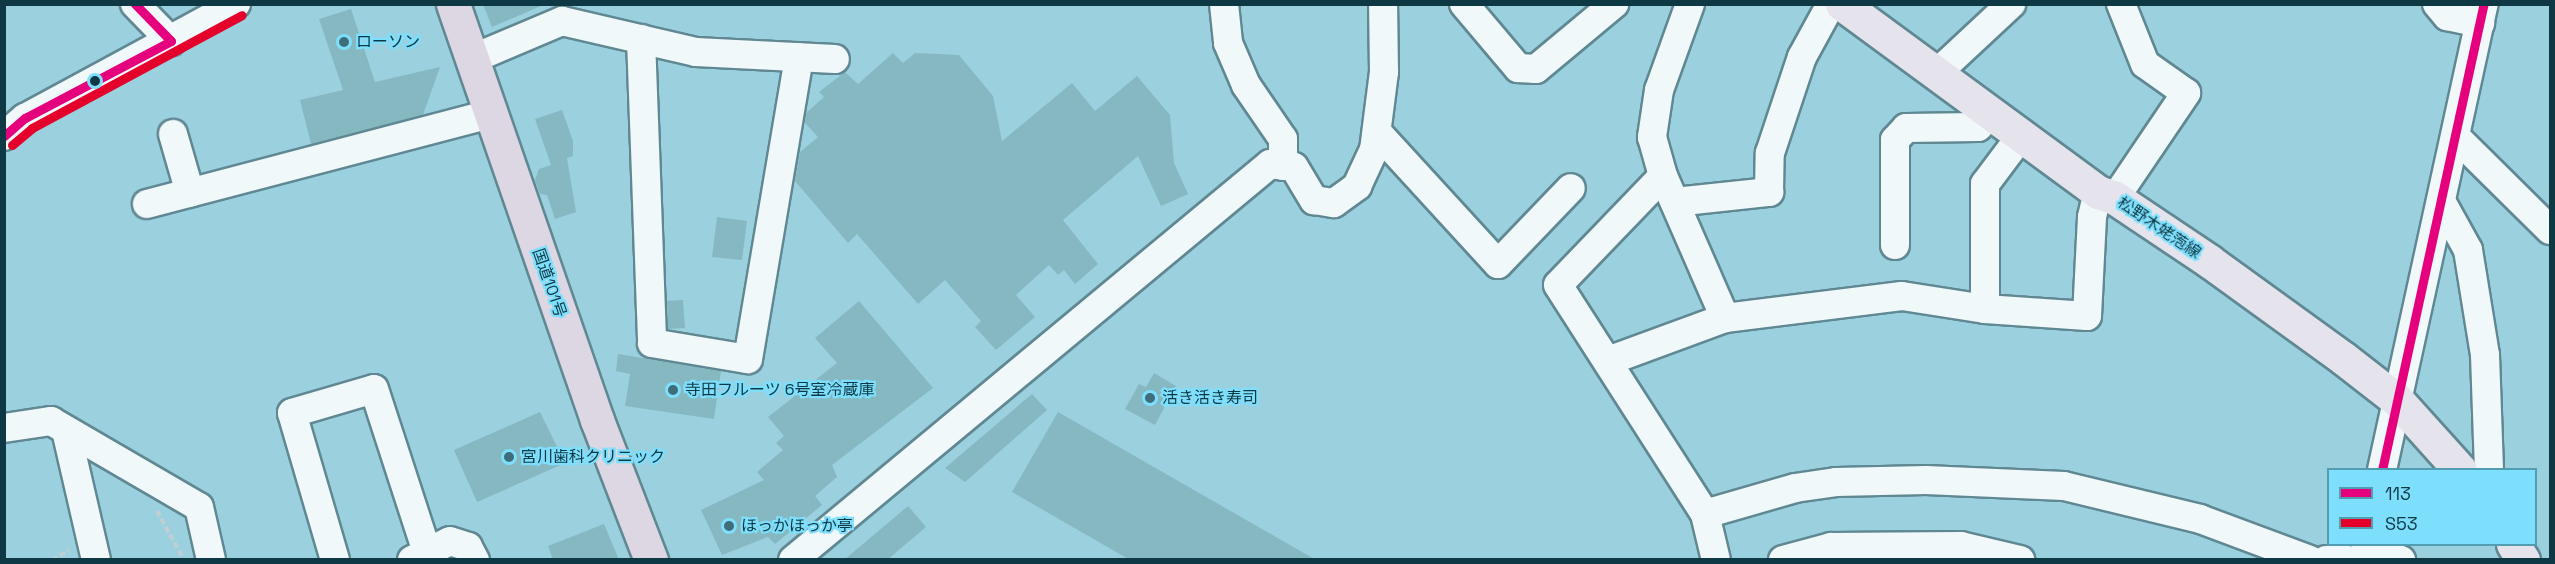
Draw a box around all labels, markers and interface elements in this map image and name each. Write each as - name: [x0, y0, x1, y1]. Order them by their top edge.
- place label: ローソン: [356, 32, 420, 52]
- marker: ローソン: [337, 35, 351, 49]
- unlabelled marker: [89, 75, 101, 87]
- street label: 松野木姥萢線: [2114, 193, 2204, 263]
- street label: 国道101号: [528, 246, 570, 320]
- place label: 寺田フルーツ 6号室冷蔵庫: [685, 380, 875, 400]
- marker: 寺田フルーツ 6号室冷蔵庫: [666, 383, 680, 397]
- place label: 活き活き寿司: [1162, 388, 1258, 408]
- marker: 活き活き寿司: [1143, 391, 1157, 405]
- place label: 宮川歯科クリニック: [521, 447, 665, 467]
- marker: 宮川歯科クリニック: [502, 450, 516, 464]
- legend: [2327, 468, 2537, 546]
- text: 113: [2385, 482, 2411, 505]
- text: S53: [2385, 512, 2418, 535]
- place label: ほっかほっか亭: [741, 516, 853, 536]
- marker: ほっかほっか亭: [722, 519, 736, 533]

